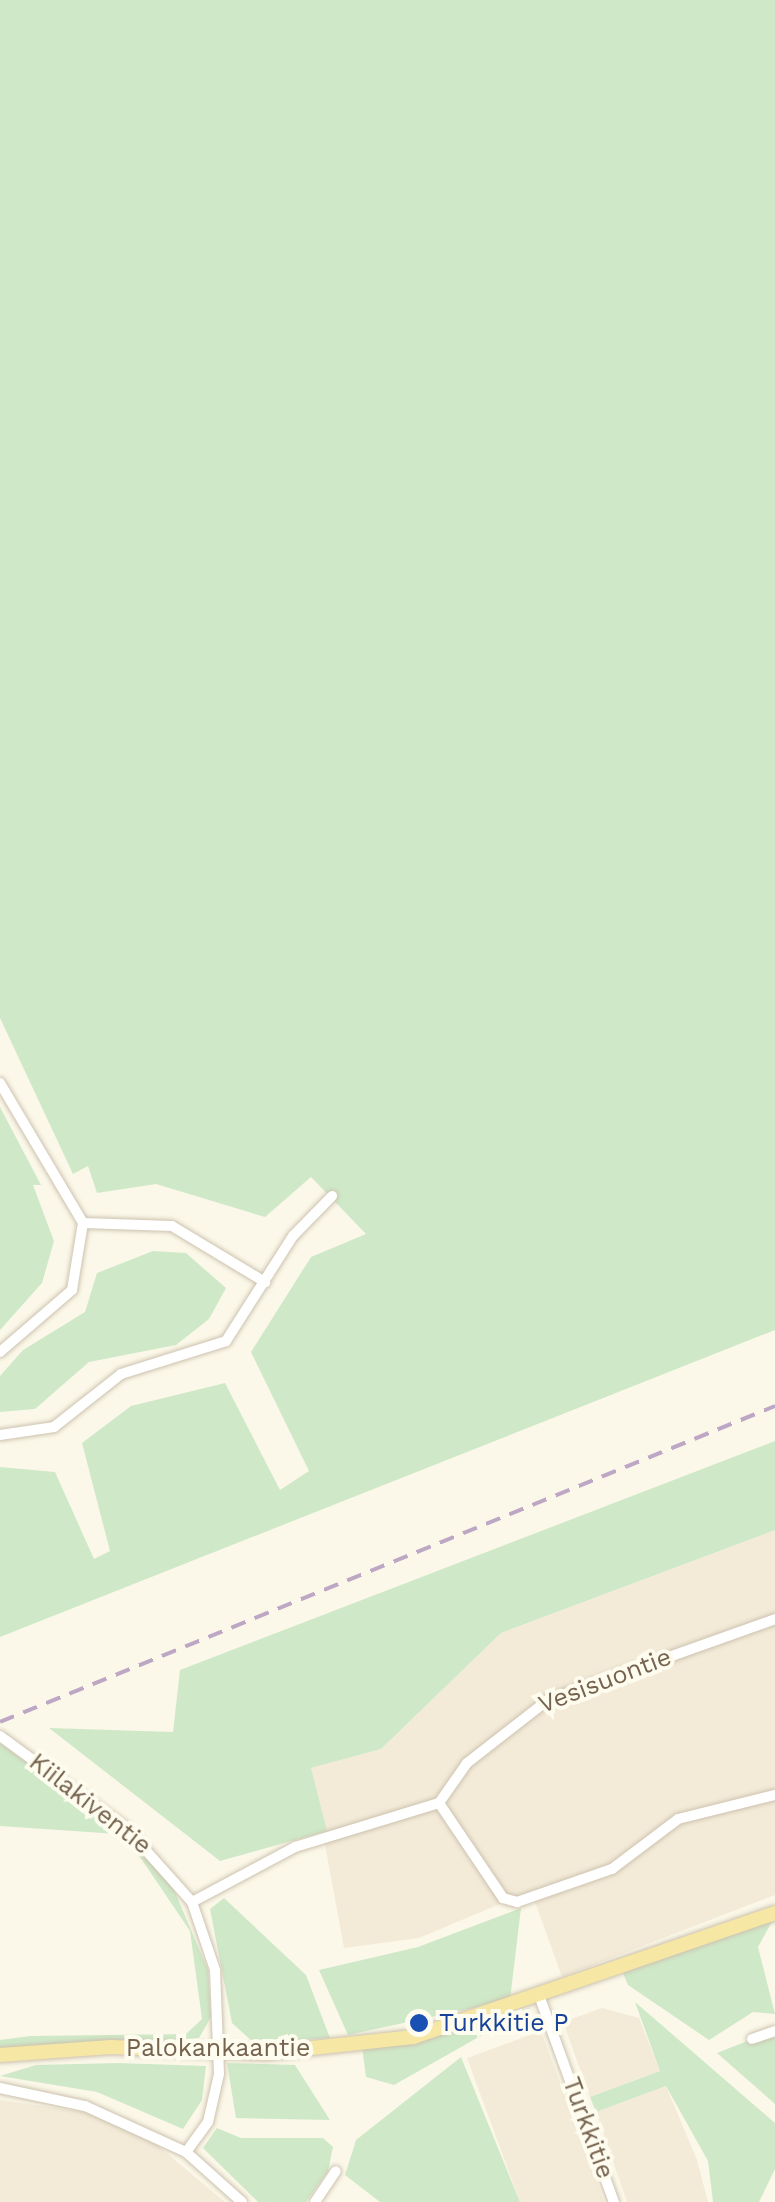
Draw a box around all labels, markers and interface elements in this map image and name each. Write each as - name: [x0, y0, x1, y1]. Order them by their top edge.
- street label: Vesisuontie: [534, 1642, 676, 1720]
- street label: Kiilakiventie: [23, 1747, 157, 1861]
- place label: Turkkitie P: [439, 2008, 568, 2038]
- marker: Turkkitie P: [408, 2012, 430, 2034]
- street label: Palokankaantie: [126, 2033, 310, 2063]
- street label: Turkkitie: [556, 2073, 620, 2183]

